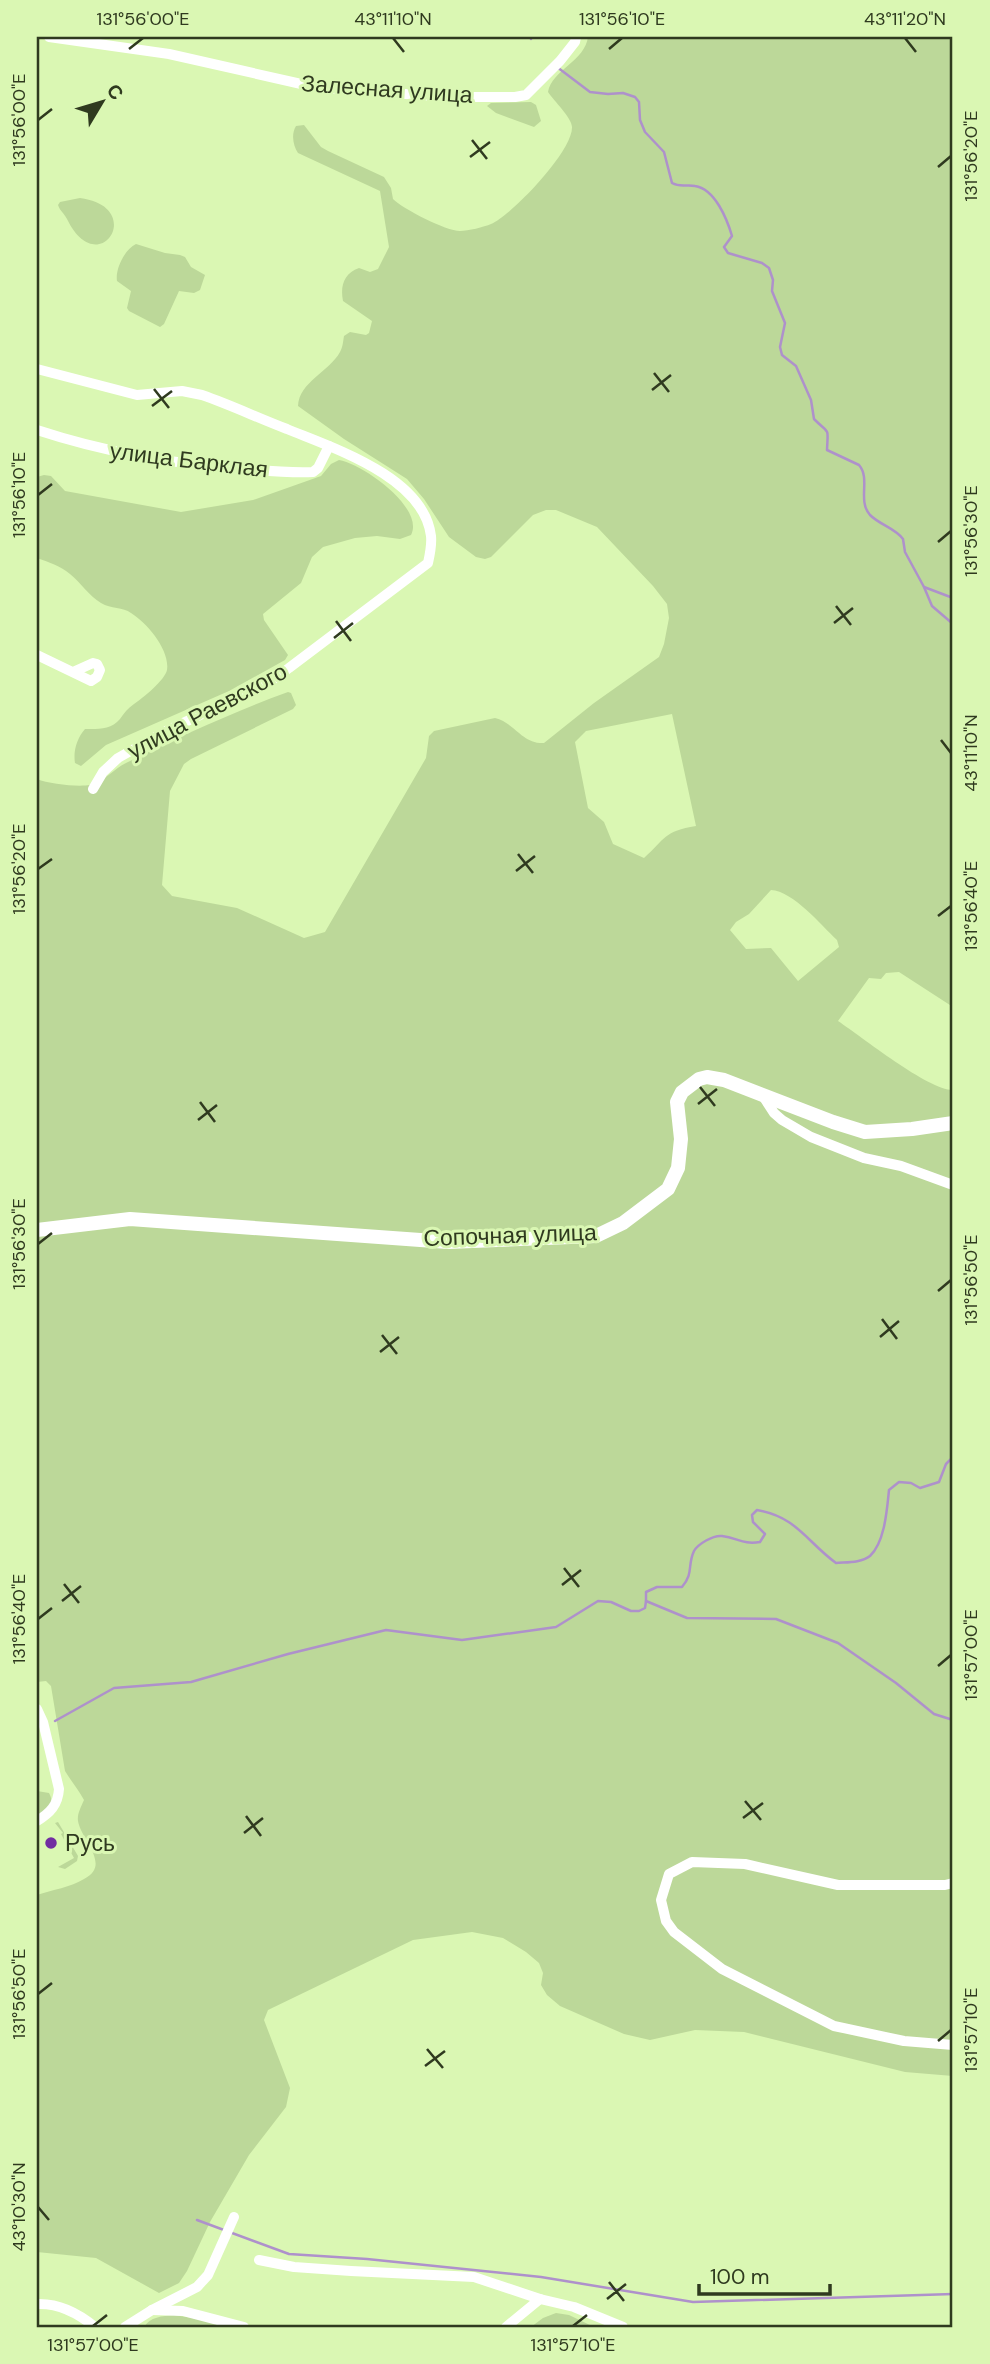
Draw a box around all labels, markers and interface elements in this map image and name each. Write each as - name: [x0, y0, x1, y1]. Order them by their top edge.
- text: 131°56'00"E: [97, 7, 189, 31]
- text: 43°11'10"N: [354, 7, 432, 31]
- text: 131°56'10"E: [579, 7, 665, 31]
- text: 43°11'20"N: [864, 7, 946, 31]
- north arrow: [66, 66, 136, 136]
- street label: Залесная улица: [300, 68, 474, 110]
- text: 131°56'00"E: [7, 74, 31, 166]
- text: С: [101, 79, 129, 105]
- text: 131°56'20"E: [959, 111, 983, 201]
- street label: улица Барклая: [108, 435, 270, 485]
- text: 131°56'10"E: [7, 452, 31, 538]
- text: 131°56'30"E: [959, 485, 983, 577]
- street label: улица Раевского: [122, 656, 292, 766]
- text: 43°11'10"N: [959, 714, 983, 792]
- text: 131°56'20"E: [7, 824, 31, 914]
- text: 131°56'40"E: [959, 861, 983, 951]
- text: 131°56'30"E: [7, 1198, 31, 1290]
- street label: Сопочная улица: [423, 1217, 597, 1253]
- text: 131°56'50"E: [959, 1234, 983, 1326]
- text: 131°56'40"E: [7, 1574, 31, 1664]
- text: 131°57'00"E: [959, 1609, 983, 1701]
- place label: Русь: [65, 1828, 115, 1858]
- marker: Русь: [43, 1835, 59, 1851]
- text: 131°56'50"E: [7, 1948, 31, 2040]
- text: 131°57'10"E: [959, 1988, 983, 2072]
- text: 43°10'30"N: [7, 2162, 31, 2252]
- scale bar: [699, 2252, 831, 2296]
- text: 100 m: [710, 2263, 770, 2291]
- text: 131°57'00"E: [47, 2333, 139, 2357]
- text: 131°57'10"E: [531, 2333, 615, 2357]

